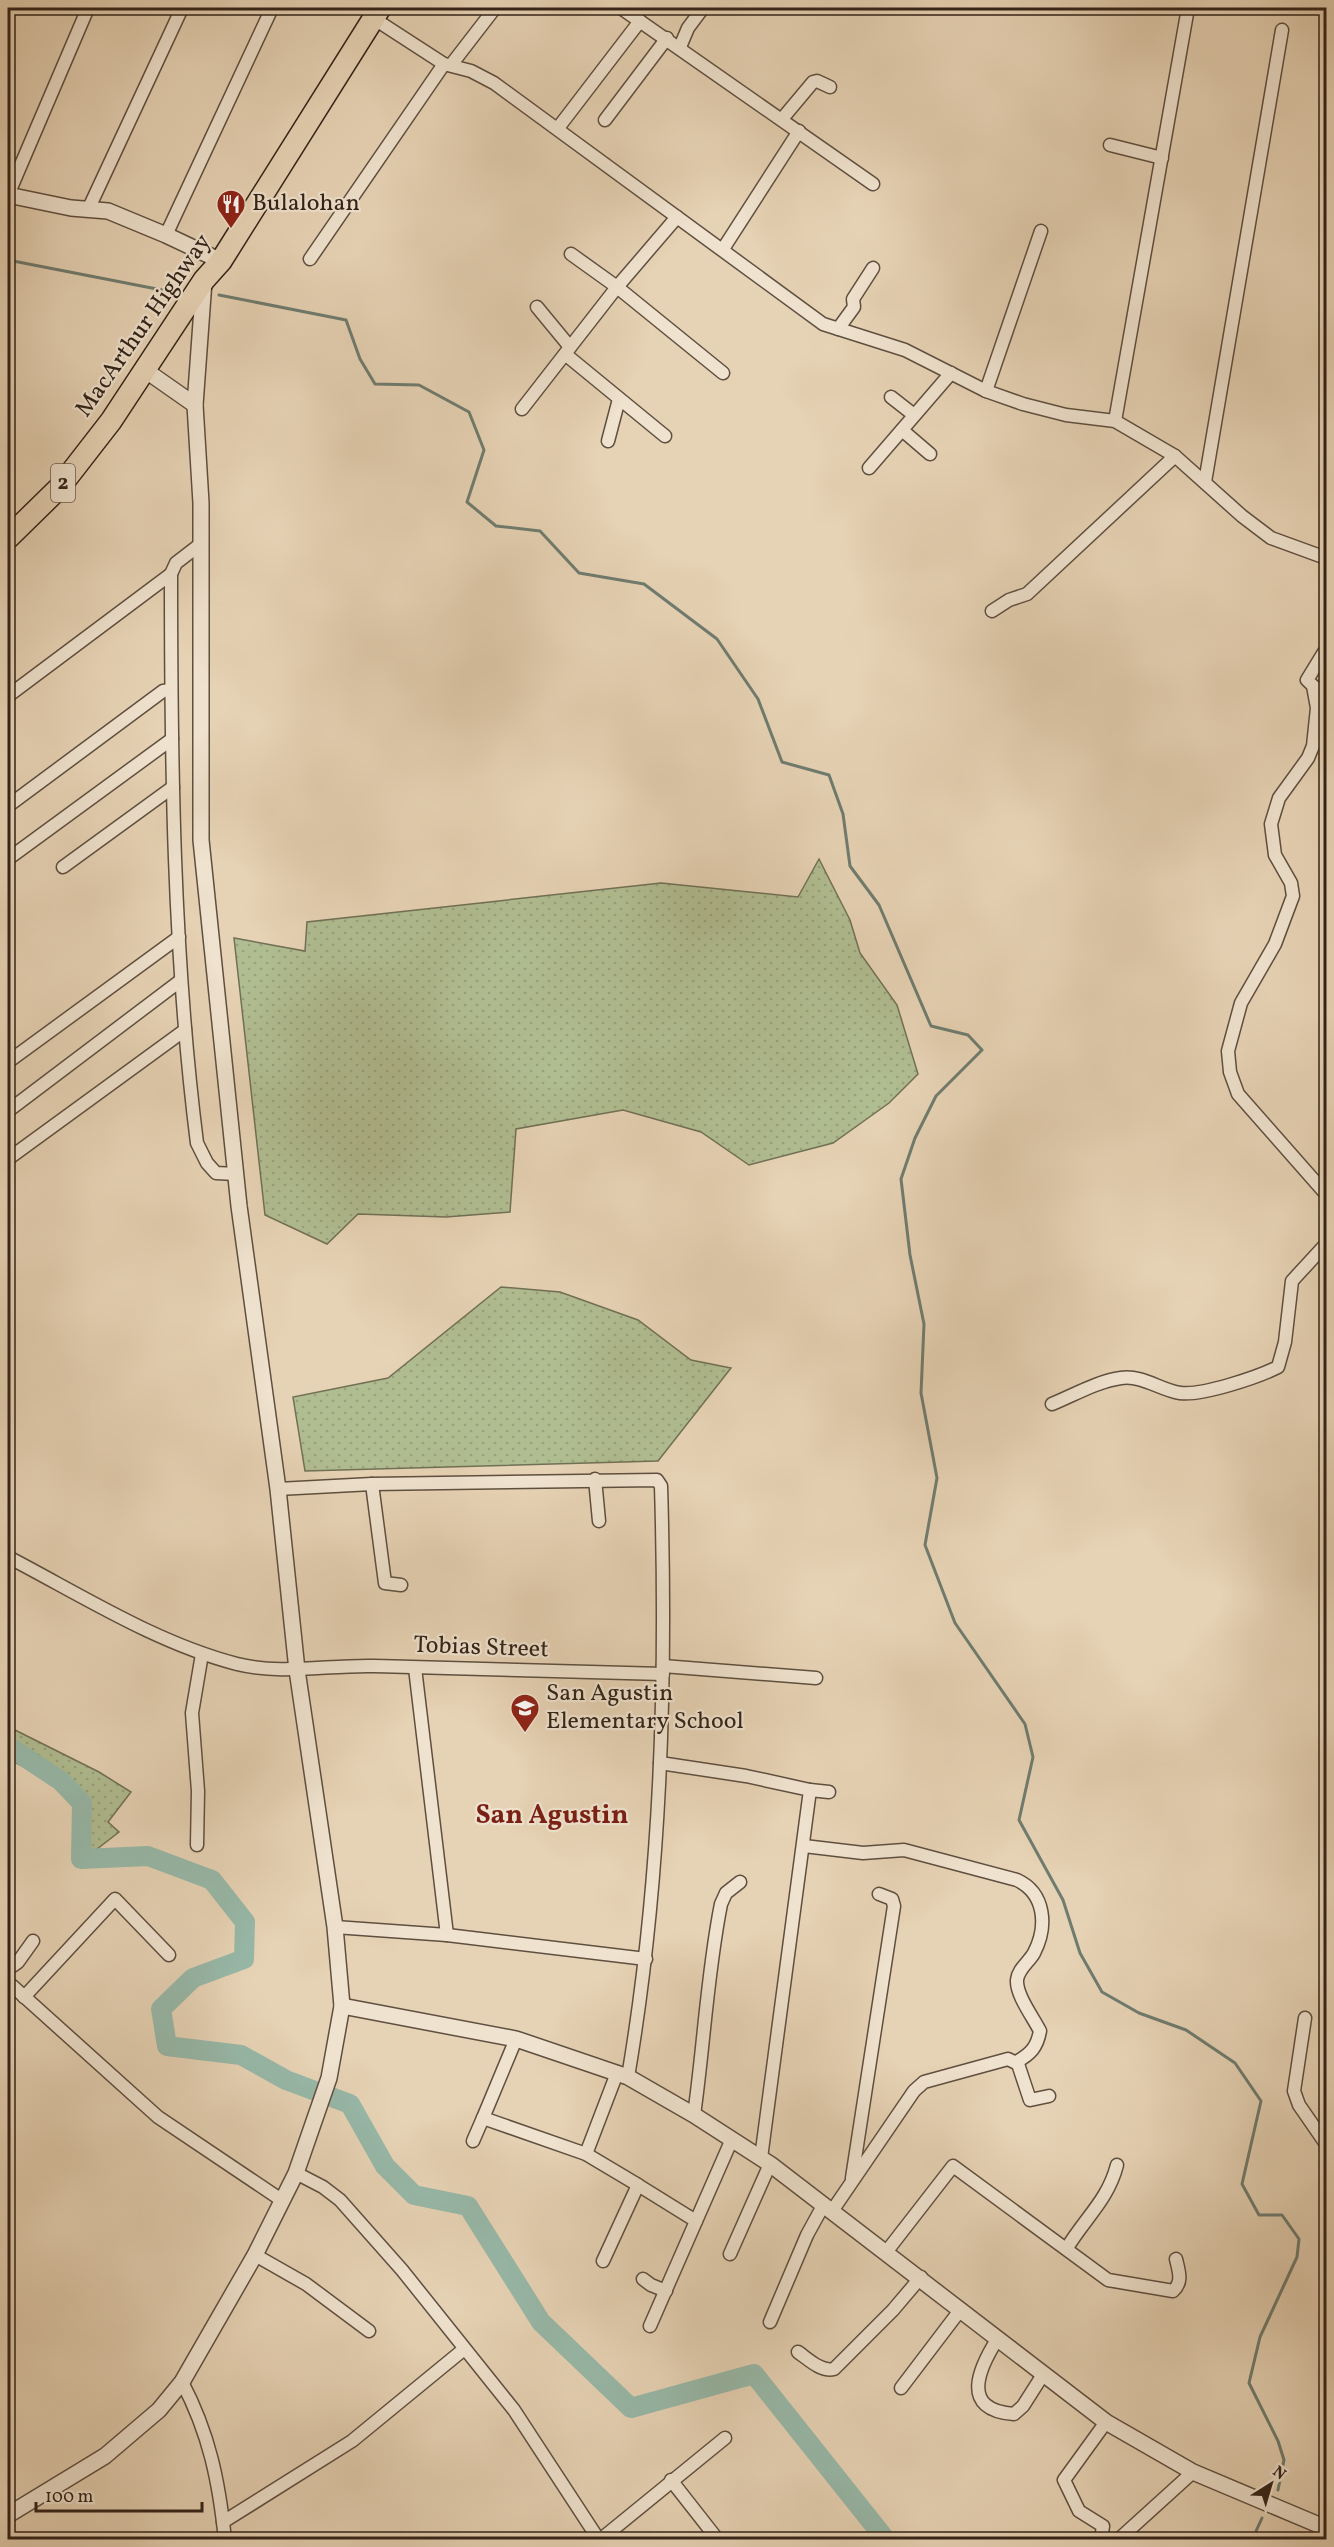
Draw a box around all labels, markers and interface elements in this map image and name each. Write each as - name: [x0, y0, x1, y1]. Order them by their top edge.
- place label: Bulalohan: [252, 187, 360, 221]
- restaurant icon: Bulalohan: [215, 188, 247, 230]
- street label: MacArthur Highway: [68, 227, 220, 425]
- road number: 2: [51, 464, 75, 502]
- street label: Tobias Street: [413, 1629, 549, 1667]
- place label: San Agustin Elementary School: [546, 1677, 744, 1739]
- school or university icon: San Agustin Elementary School: [509, 1692, 541, 1734]
- district label: San Agustin: [475, 1797, 629, 1835]
- north arrow: [1241, 2454, 1301, 2514]
- text: N: [1268, 2461, 1290, 2486]
- scale bar: [36, 2475, 202, 2513]
- text: 100 m: [45, 2485, 94, 2510]

